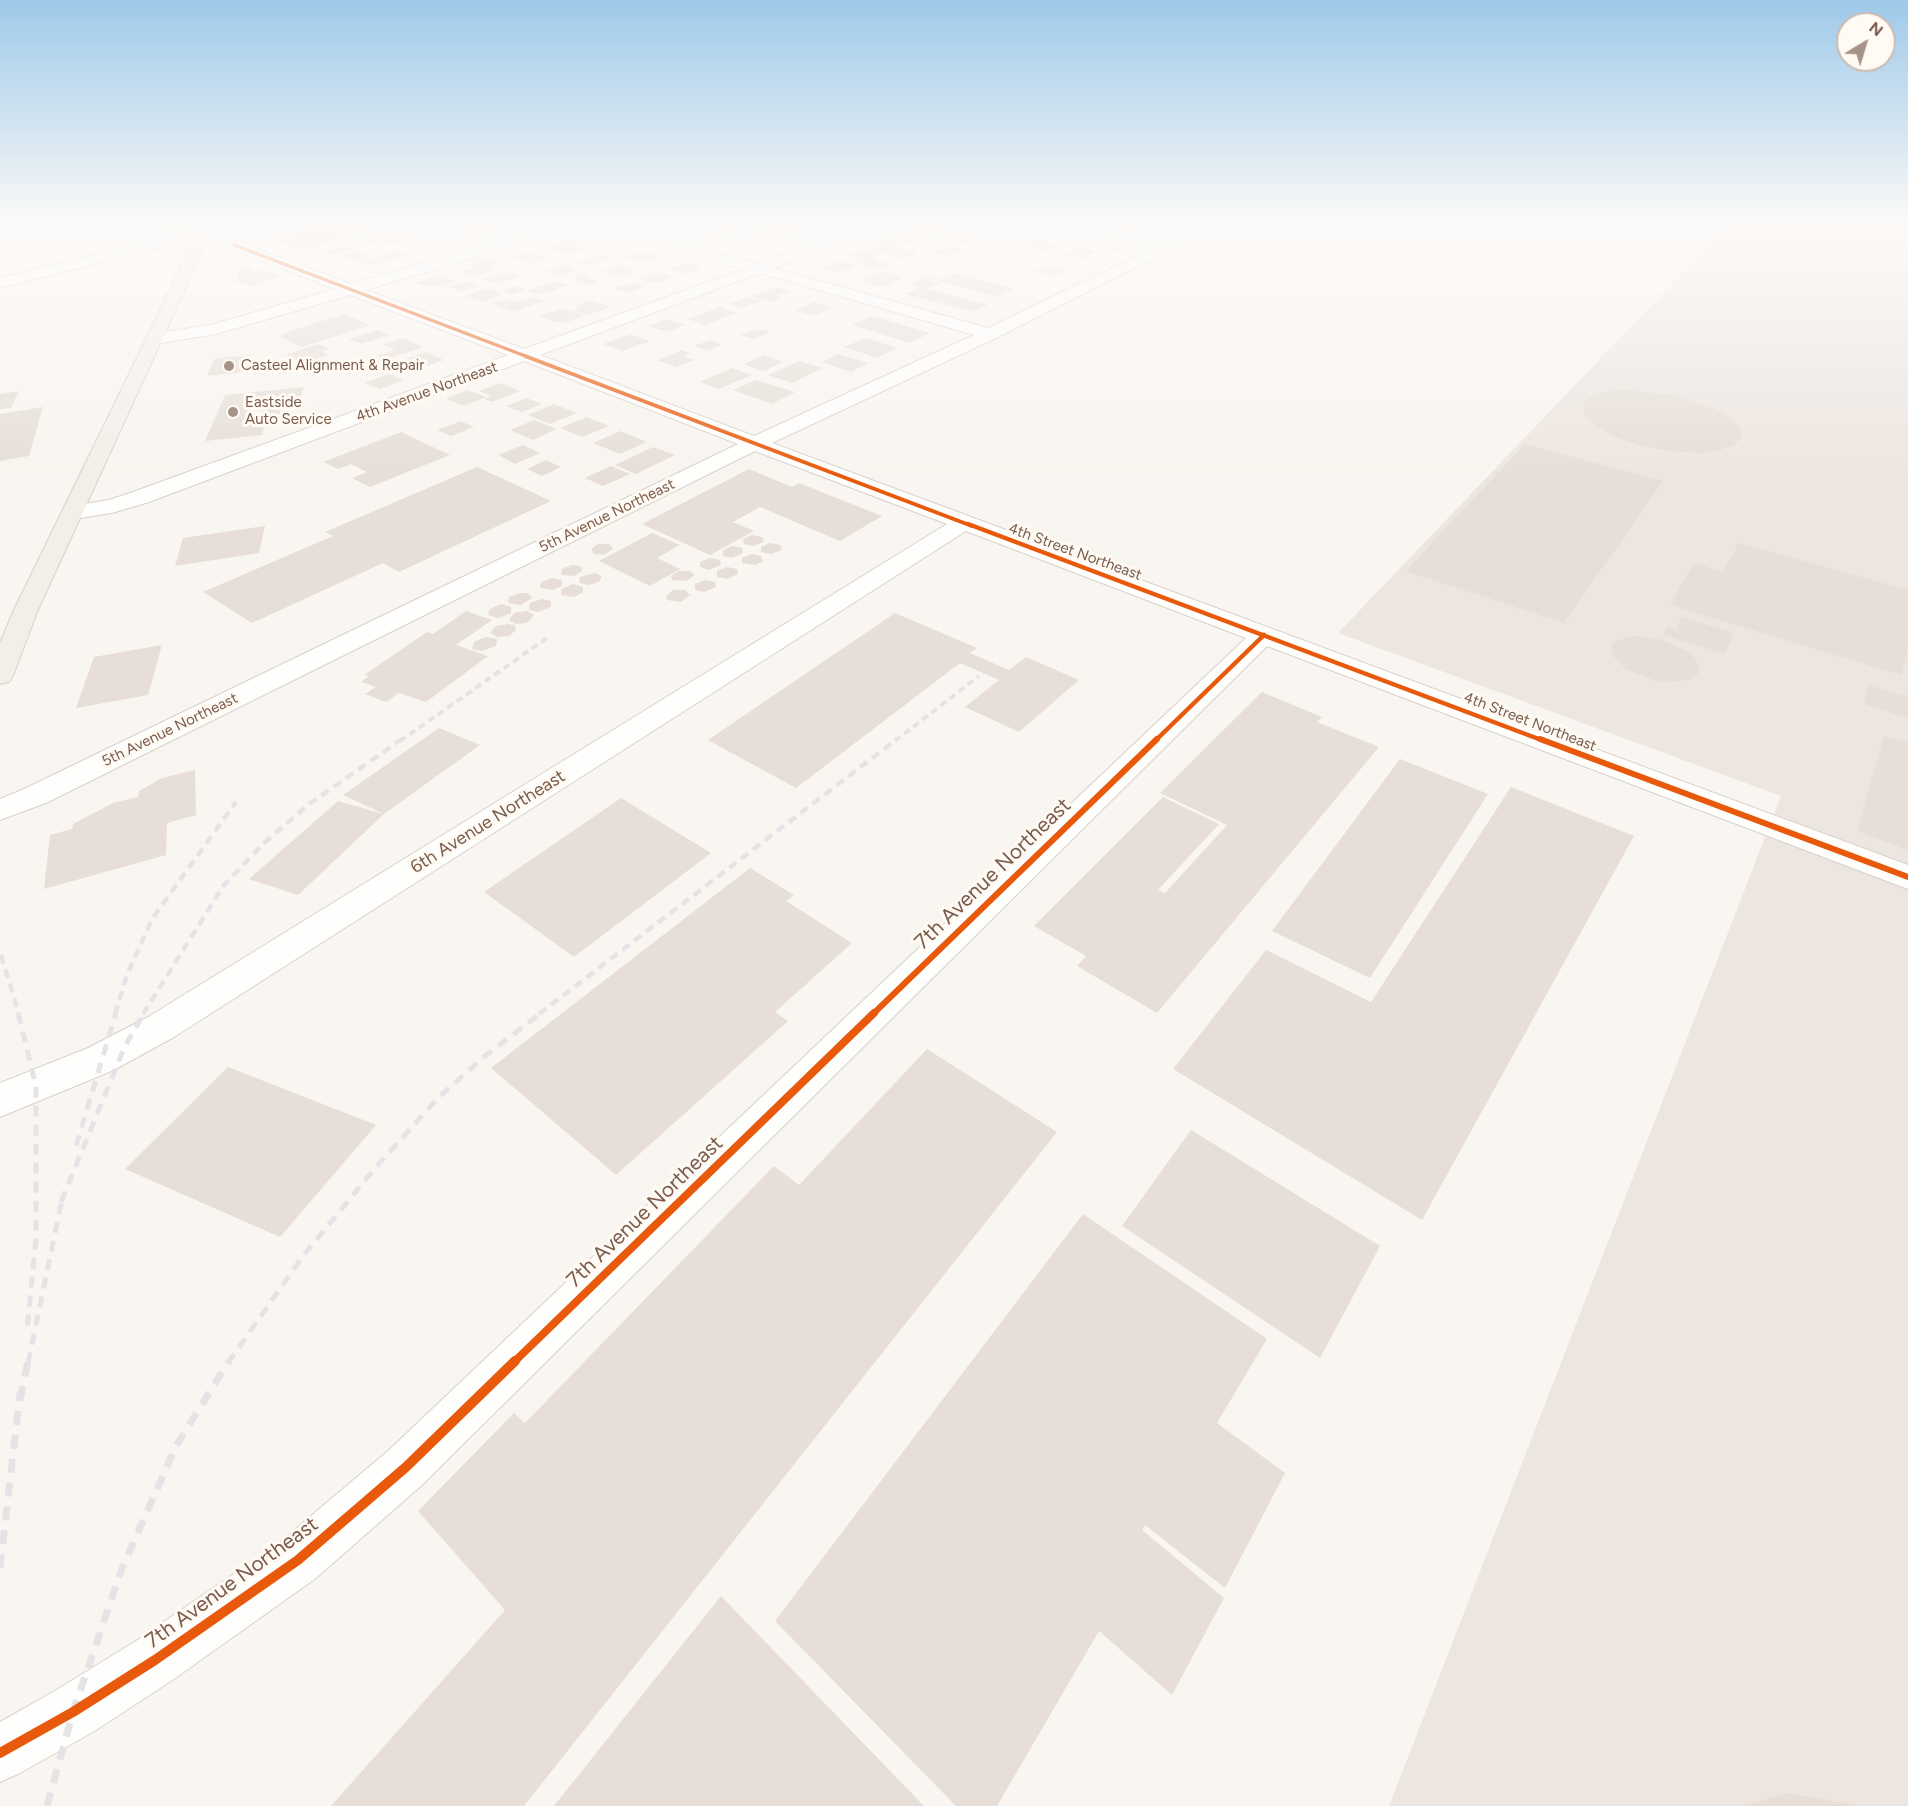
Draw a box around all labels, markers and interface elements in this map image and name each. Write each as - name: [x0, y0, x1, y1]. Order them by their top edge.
- north arrow: [1836, 12, 1896, 72]
- text: N: [1865, 18, 1887, 40]
- place label: Casteel Alignment & Repair: [241, 357, 424, 375]
- street label: 4th Avenue Northeast: [354, 358, 500, 426]
- marker: Casteel Alignment & Repair: [222, 359, 236, 373]
- place label: Eastside Auto Service: [245, 394, 332, 429]
- marker: Eastside Auto Service: [226, 405, 240, 419]
- street label: 5th Avenue Northeast: [536, 475, 678, 557]
- street label: 4th Street Northeast: [1006, 519, 1144, 585]
- street label: 4th Street Northeast: [1461, 688, 1599, 756]
- street label: 5th Avenue Northeast: [99, 689, 241, 771]
- street label: 6th Avenue Northeast: [407, 766, 569, 878]
- street label: 7th Avenue Northeast: [910, 793, 1076, 955]
- street label: 7th Avenue Northeast: [562, 1131, 728, 1293]
- street label: 7th Avenue Northeast: [141, 1512, 323, 1654]

